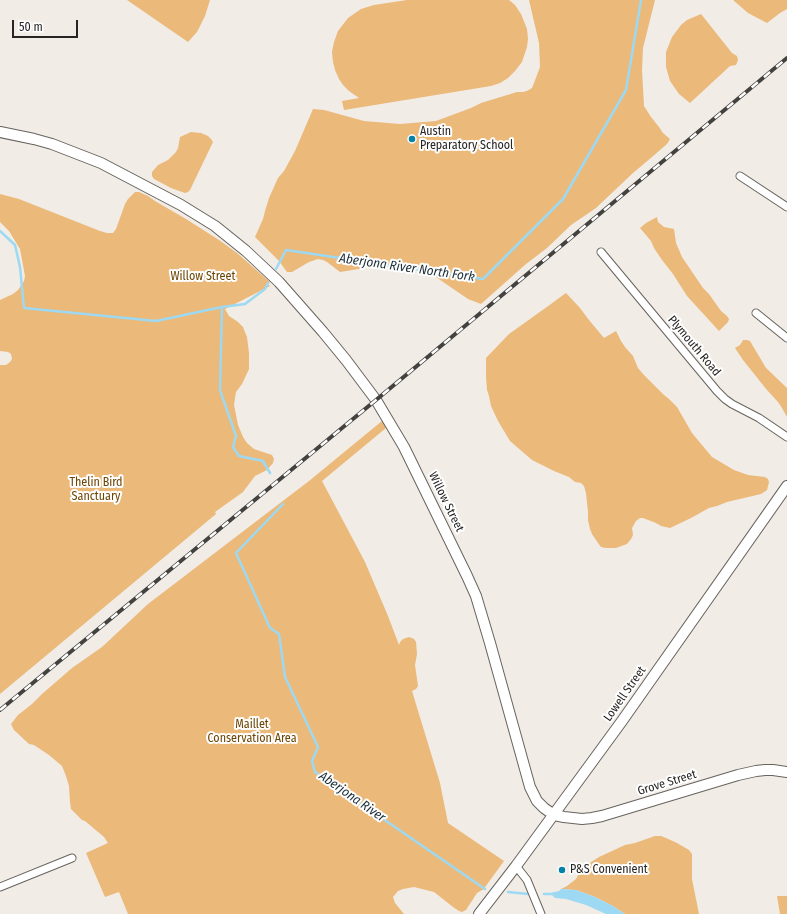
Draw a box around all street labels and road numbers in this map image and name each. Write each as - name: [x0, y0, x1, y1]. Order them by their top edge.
- street label: Plymouth Road: [665, 313, 723, 379]
- street label: Willow Street: [425, 470, 467, 534]
- street label: Lowell Street: [601, 664, 649, 724]
- street label: Grove Street: [636, 767, 698, 799]

